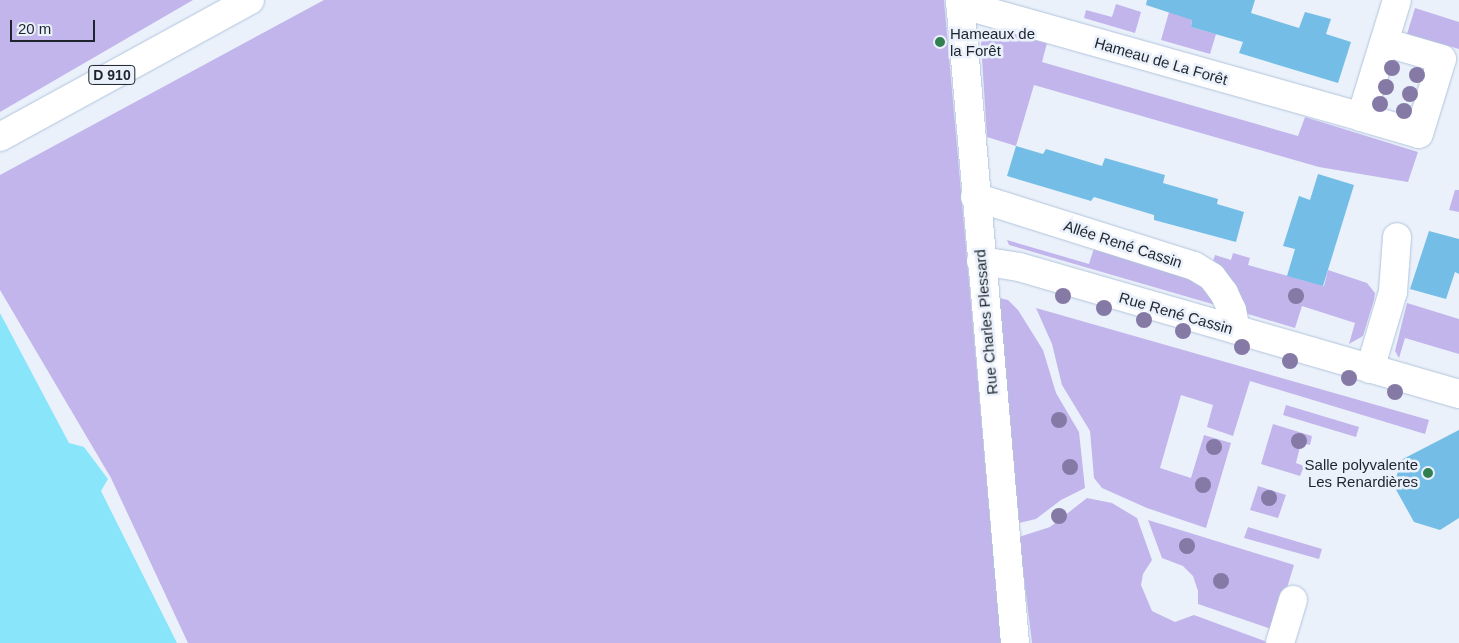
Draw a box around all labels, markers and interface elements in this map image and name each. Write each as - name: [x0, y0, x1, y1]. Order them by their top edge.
- scale bar: [12, 10, 98, 42]
- text: 20 m: [18, 20, 51, 37]
- place label: Hameaux de la Forêt: [950, 24, 1035, 59]
- street label: Hameau de La Forêt: [1092, 33, 1230, 89]
- marker: Hameaux de la Forêt: [934, 36, 946, 48]
- road number: D 910: [88, 64, 136, 86]
- street label: Allée René Cassin: [1062, 216, 1184, 272]
- street label: Rue Charles Plessard: [971, 249, 1001, 395]
- street label: Rue René Cassin: [1117, 288, 1235, 338]
- place label: Salle polyvalente Les Renardières: [1305, 455, 1418, 490]
- marker: Salle polyvalente Les Renardières: [1422, 467, 1434, 479]

